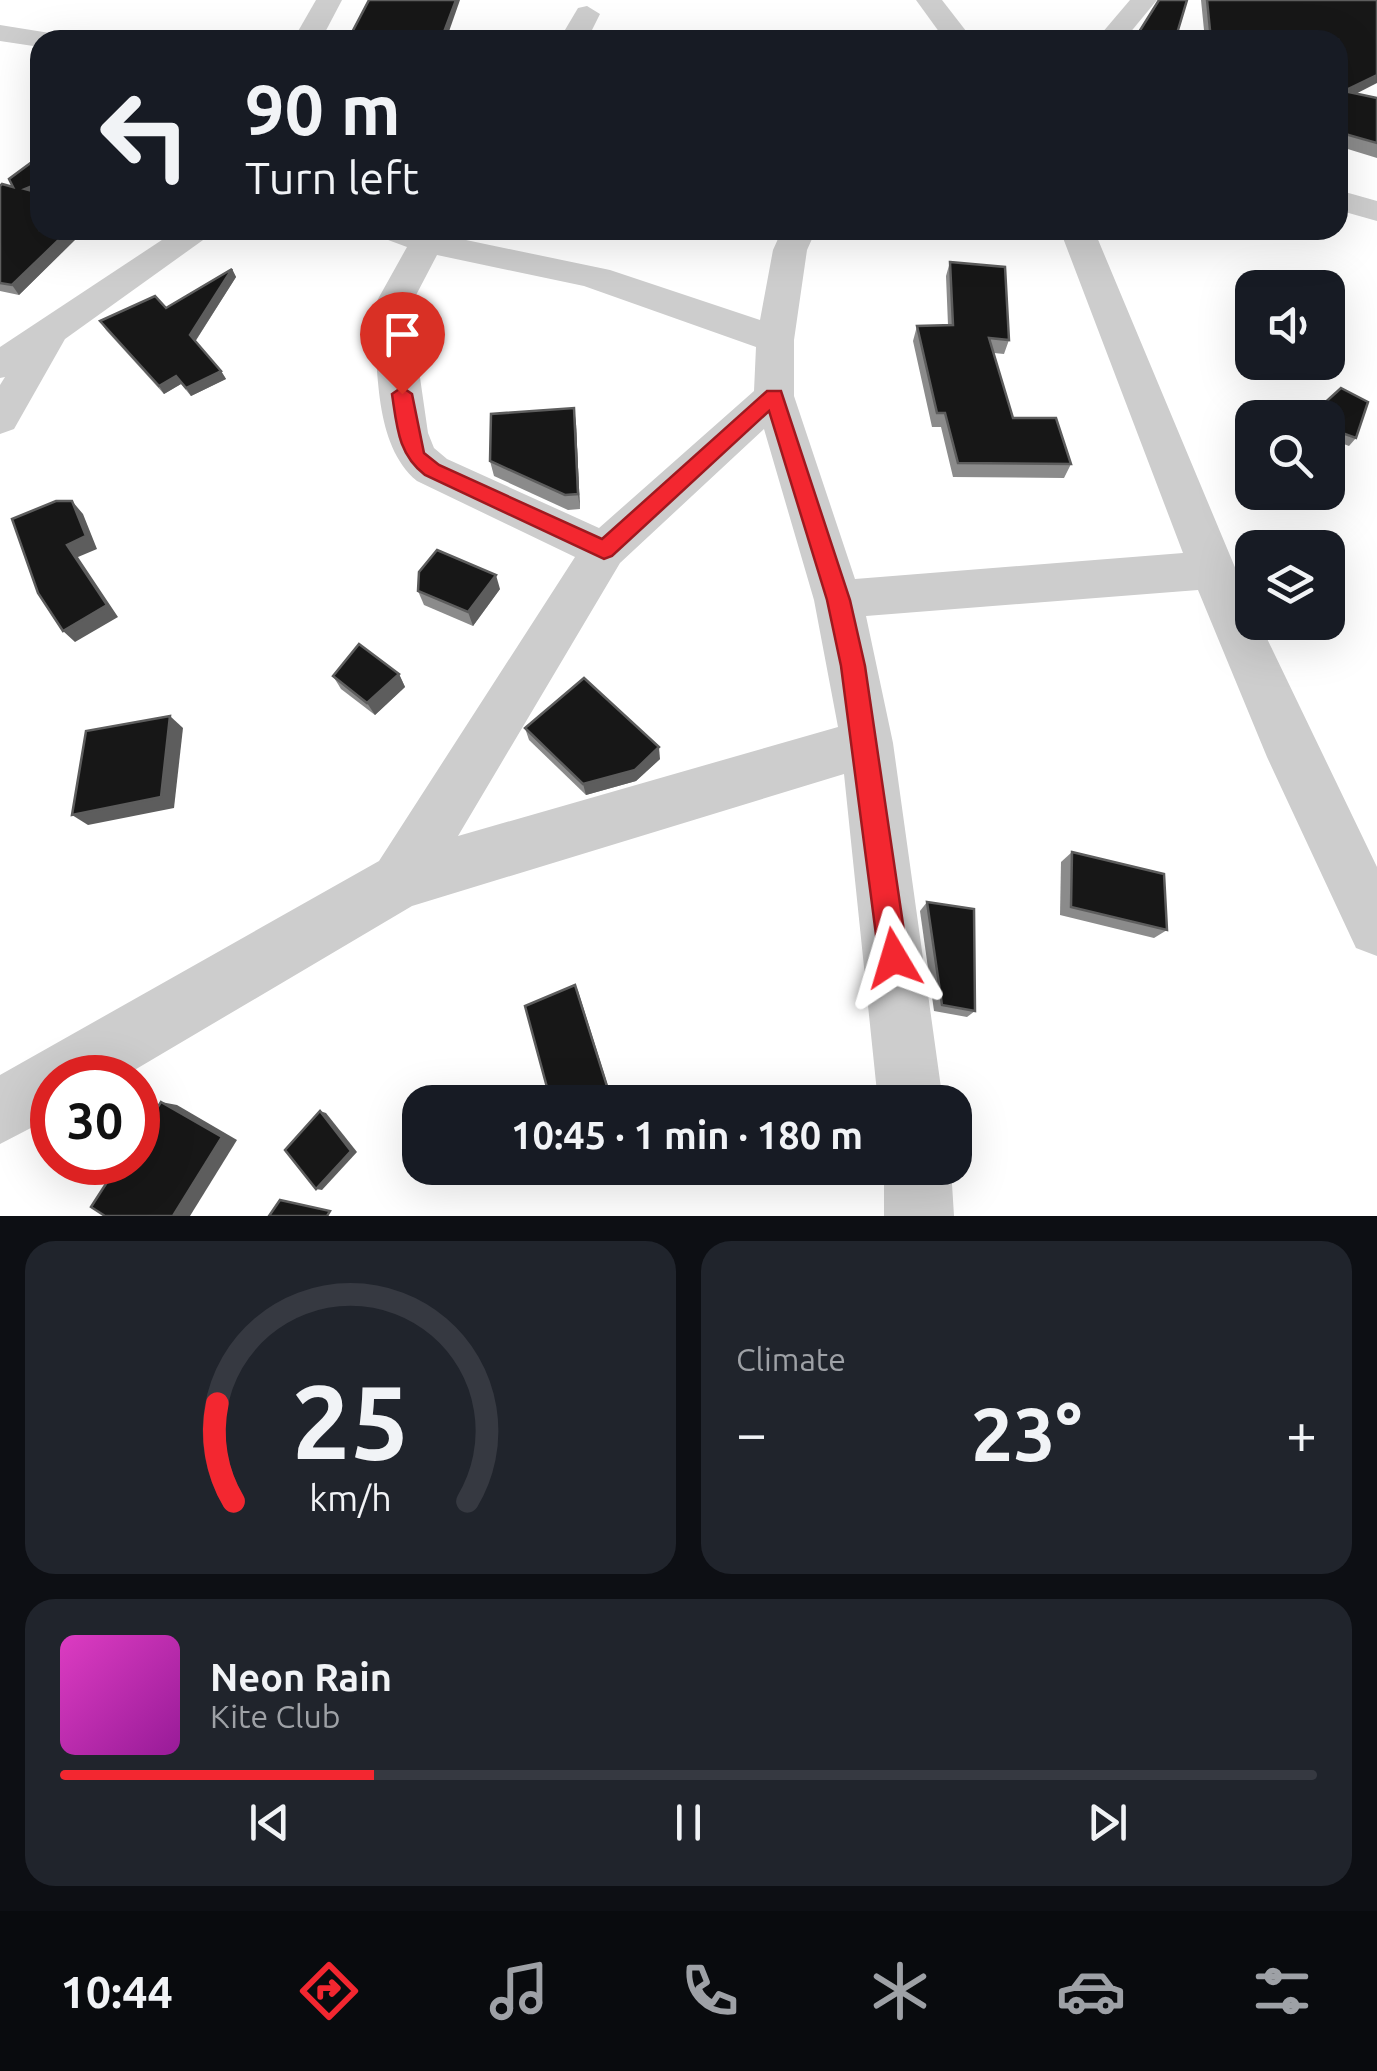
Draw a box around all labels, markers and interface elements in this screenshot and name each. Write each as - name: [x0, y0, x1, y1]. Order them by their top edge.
- icon: left: [80, 70, 210, 200]
- text: 90 m: [245, 70, 401, 148]
- text: Turn left: [245, 152, 419, 203]
- map controls: [1235, 270, 1345, 640]
- button: sound: [1235, 270, 1345, 380]
- pin: [360, 292, 445, 395]
- icon: arrive: [375, 307, 430, 362]
- button: search: [1235, 400, 1345, 510]
- button: layers: [1235, 530, 1345, 640]
- position arrow: [842, 906, 946, 1010]
- speed limit sign: 30: [30, 1055, 160, 1185]
- text: 10:45 · 1 min · 180 m: [511, 1114, 863, 1156]
- text: Climate: [736, 1341, 846, 1377]
- text: 25: [292, 1362, 409, 1479]
- text: 23°: [971, 1391, 1082, 1475]
- text: −: [736, 1402, 767, 1463]
- text: +: [1286, 1402, 1317, 1463]
- text: km/h: [309, 1478, 392, 1518]
- text: Neon Rain: [210, 1656, 392, 1698]
- text: Kite Club: [210, 1698, 340, 1734]
- icon: previous: [242, 1795, 297, 1850]
- icon: pause: [661, 1795, 716, 1850]
- icon: next: [1080, 1795, 1135, 1850]
- icon: directions: [294, 1956, 364, 2026]
- icon: music: [484, 1956, 554, 2026]
- icon: phone: [675, 1956, 745, 2026]
- icon: climate: [865, 1956, 935, 2026]
- icon: car: [1056, 1956, 1126, 2026]
- icon: filters: [1247, 1956, 1317, 2026]
- text: 10:44: [60, 1966, 173, 2017]

